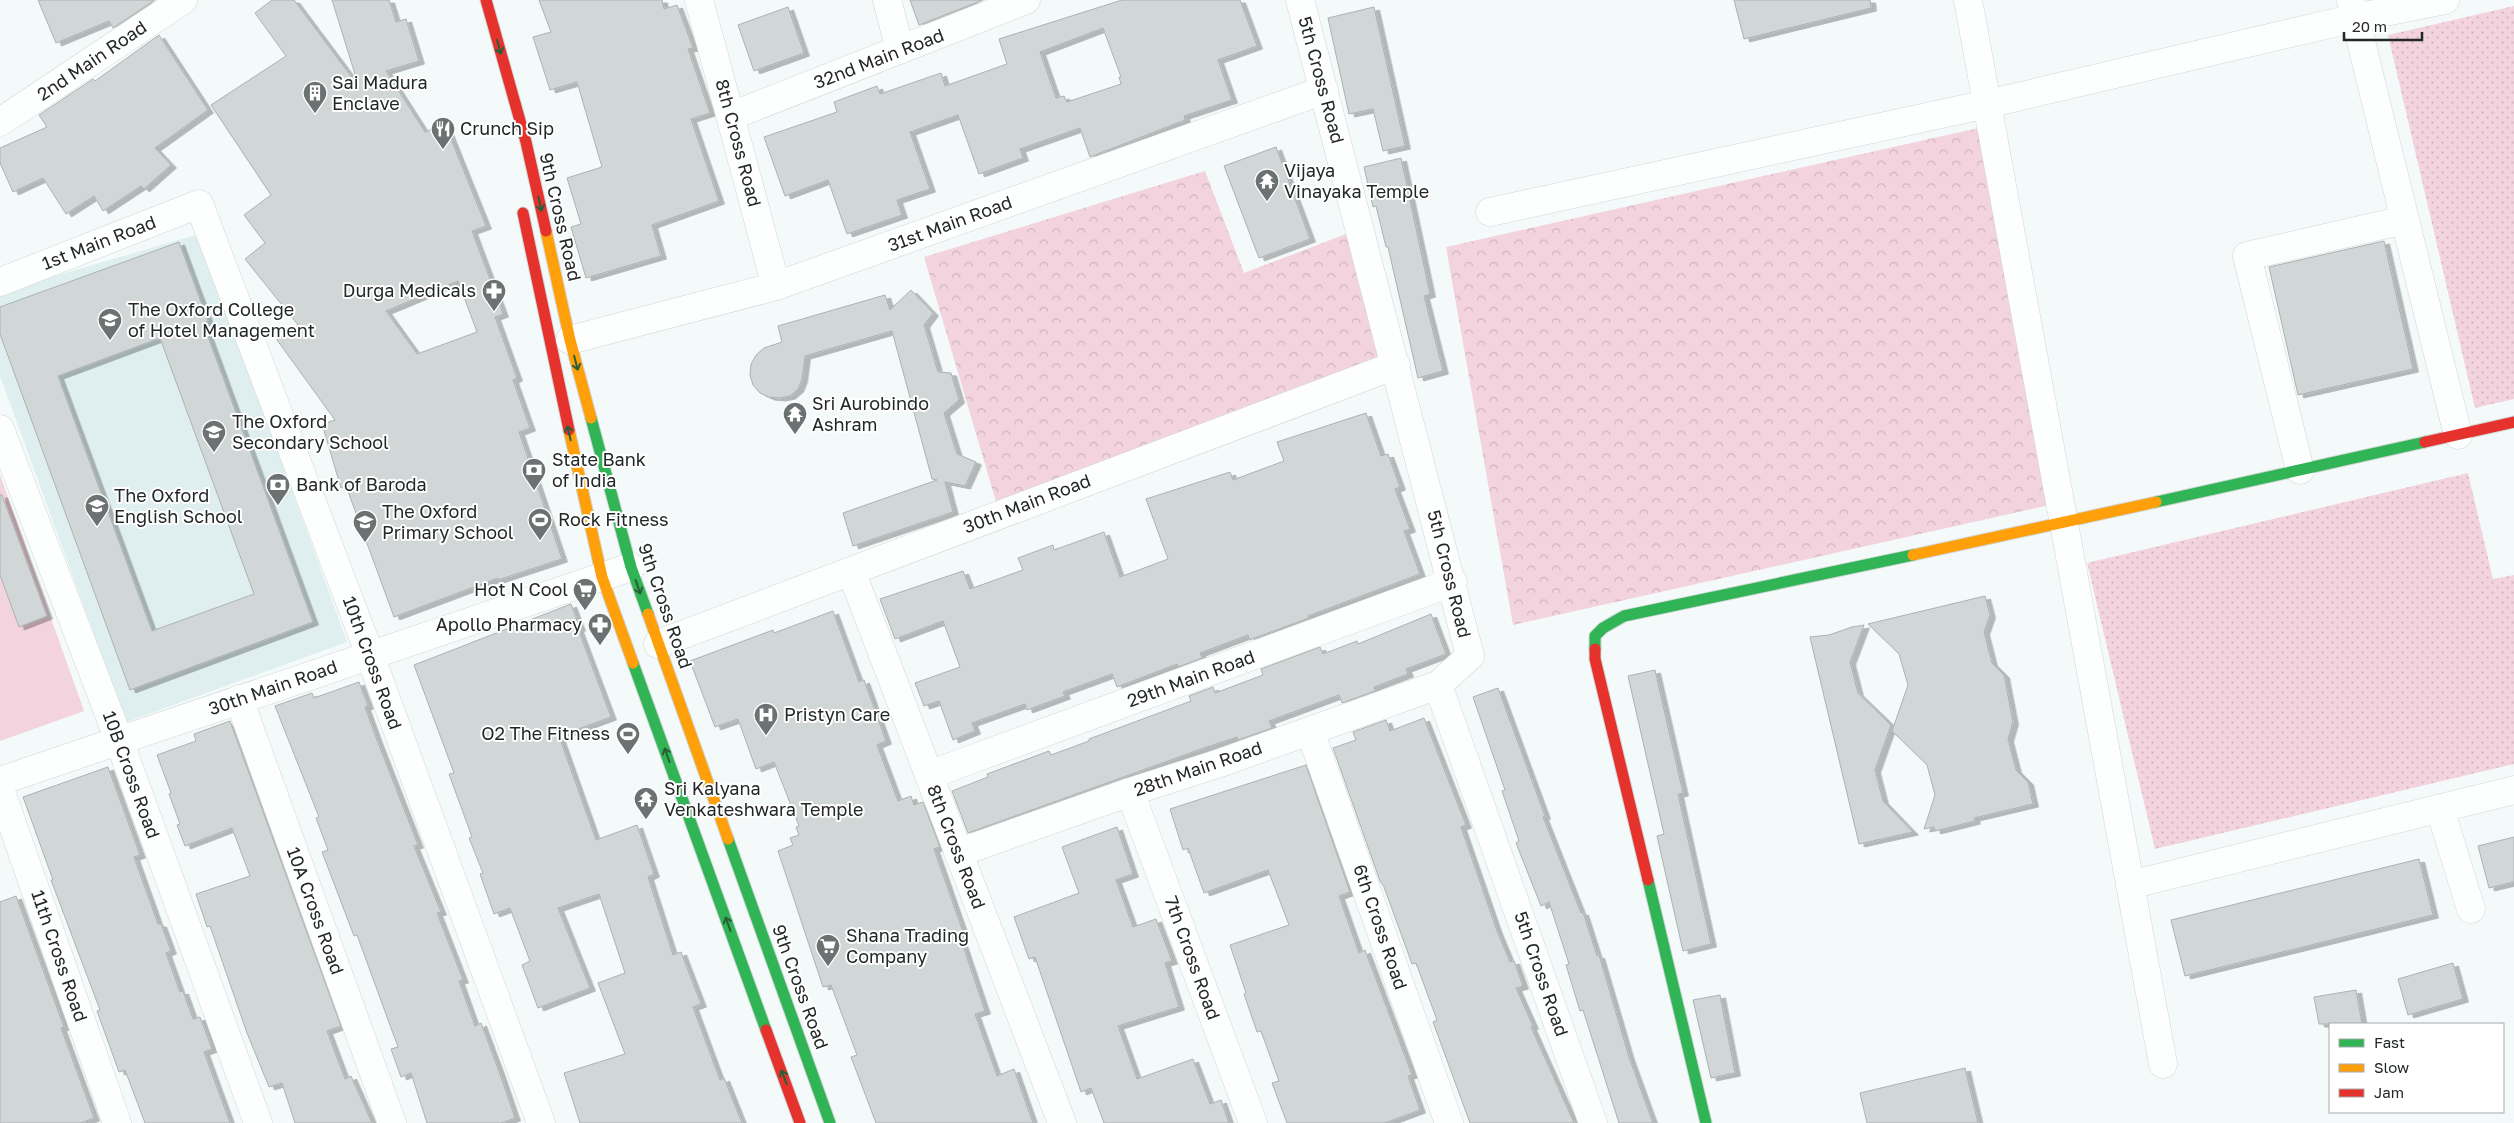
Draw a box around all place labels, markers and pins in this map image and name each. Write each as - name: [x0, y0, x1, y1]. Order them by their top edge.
- place label: Sai Madura Enclave: [332, 71, 428, 114]
- building icon: Sai Madura Enclave: [302, 80, 328, 114]
- restaurant icon: Crunch Sip: [430, 116, 456, 150]
- place label: Crunch Sip: [460, 117, 554, 139]
- place label: Vijaya Vinayaka Temple: [1284, 159, 1429, 202]
- temple icon: Vijaya Vinayaka Temple: [1254, 168, 1280, 202]
- pharmacy icon: Durga Medicals: [481, 278, 507, 312]
- place label: Durga Medicals: [343, 279, 476, 301]
- place label: The Oxford College of Hotel Management: [128, 298, 315, 341]
- school or university icon: The Oxford College of Hotel Management: [97, 307, 123, 341]
- place label: Sri Aurobindo Ashram: [812, 392, 929, 435]
- temple icon: Sri Aurobindo Ashram: [782, 401, 808, 435]
- place label: The Oxford Secondary School: [232, 410, 389, 453]
- school or university icon: The Oxford Secondary School: [201, 419, 227, 453]
- place label: State Bank of India: [552, 448, 646, 491]
- bank icon: State Bank of India: [521, 457, 547, 491]
- bank icon: Bank of Baroda: [265, 472, 291, 506]
- place label: Bank of Baroda: [296, 473, 427, 495]
- place label: The Oxford English School: [114, 484, 243, 527]
- school or university icon: The Oxford English School: [84, 493, 110, 527]
- place label: The Oxford Primary School: [382, 500, 514, 543]
- sports icon: Rock Fitness: [527, 507, 553, 541]
- place label: Rock Fitness: [558, 508, 669, 530]
- school or university icon: The Oxford Primary School: [352, 509, 378, 543]
- supermarket icon: Hot N Cool: [572, 577, 598, 611]
- place label: Hot N Cool: [474, 578, 568, 600]
- pharmacy icon: Apollo Pharmacy: [587, 612, 613, 646]
- place label: Apollo Pharmacy: [436, 613, 582, 635]
- hospital icon: Pristyn Care: [753, 702, 779, 736]
- place label: Pristyn Care: [784, 703, 890, 725]
- sports icon: O2 The Fitness: [615, 721, 641, 755]
- place label: O2 The Fitness: [481, 722, 610, 744]
- place label: Sri Kalyana Venkateshwara Temple: [664, 777, 863, 820]
- temple icon: Sri Kalyana Venkateshwara Temple: [633, 786, 659, 820]
- place label: Shana Trading Company: [846, 924, 969, 967]
- supermarket icon: Shana Trading Company: [815, 933, 841, 967]

